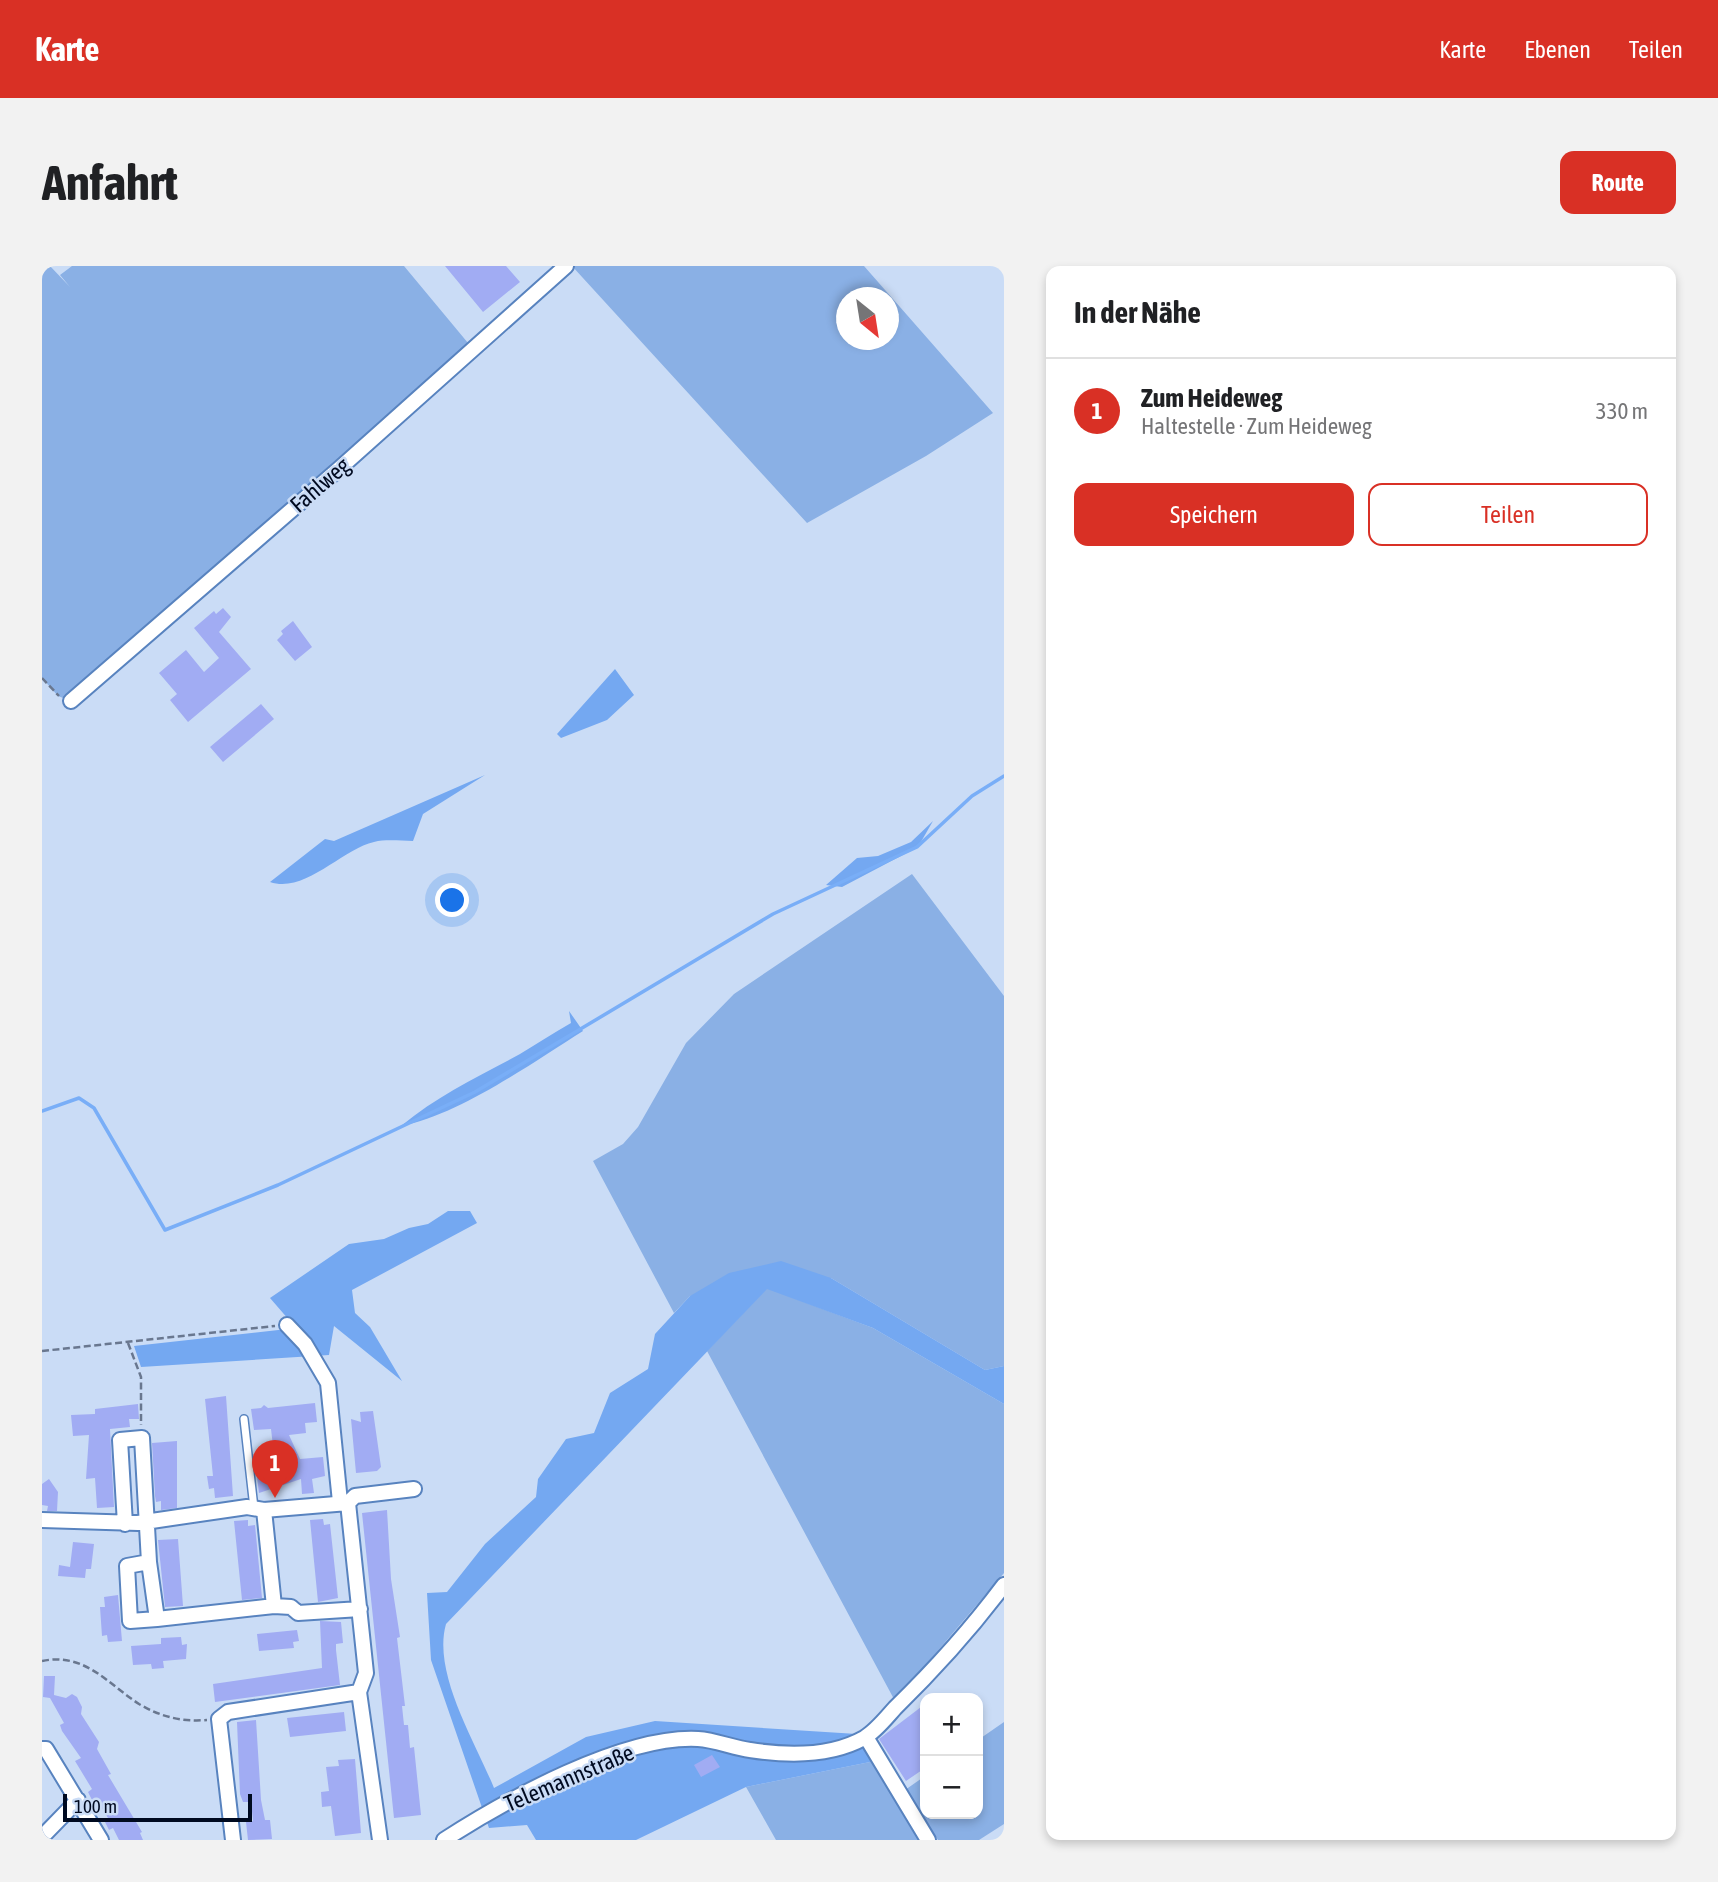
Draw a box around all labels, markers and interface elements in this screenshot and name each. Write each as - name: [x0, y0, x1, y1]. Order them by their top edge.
- text: Karte: [35, 30, 99, 68]
- text: Karte: [1439, 36, 1486, 63]
- text: Ebenen: [1524, 36, 1591, 63]
- text: Teilen: [1629, 36, 1683, 63]
- button: Route: [1560, 151, 1676, 214]
- text: Anfahrt: [42, 154, 178, 210]
- north arrow: [836, 287, 899, 350]
- text: In der Nähe: [1074, 295, 1201, 329]
- text: Zum Heideweg: [1141, 383, 1283, 413]
- text: 1: [1092, 398, 1102, 424]
- text: 330 m: [1596, 398, 1648, 424]
- text: Haltestelle · Zum Heideweg: [1141, 413, 1372, 439]
- street label: Fahlweg: [285, 452, 355, 518]
- button: Speichern: [1074, 483, 1354, 546]
- button: Teilen: [1368, 483, 1648, 546]
- your location: [435, 883, 469, 917]
- pin: 1: [252, 1440, 298, 1498]
- map controls: [920, 1693, 983, 1819]
- button: +: [920, 1693, 983, 1756]
- street label: Telemannstraße: [500, 1739, 638, 1817]
- button: −: [920, 1756, 983, 1819]
- scale bar: [63, 1791, 252, 1823]
- text: 100 m: [74, 1795, 117, 1817]

